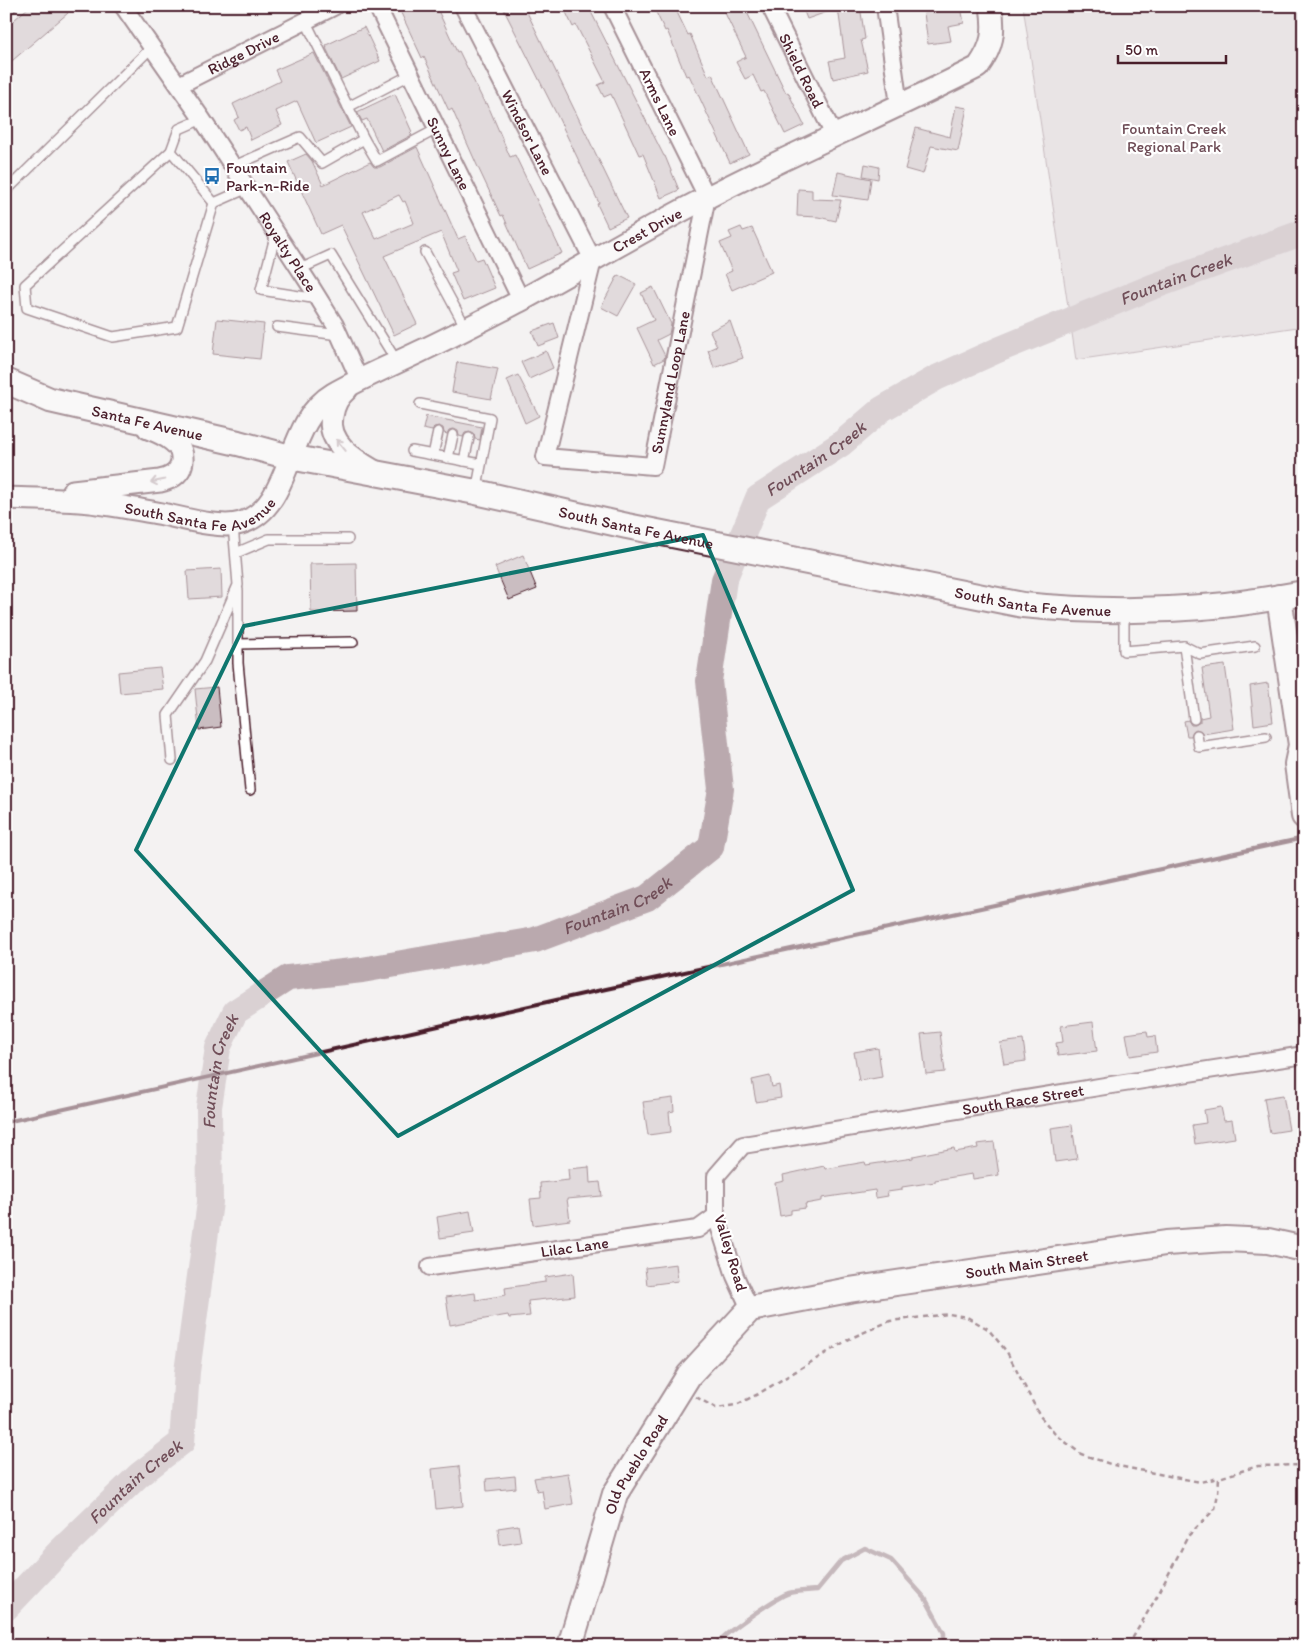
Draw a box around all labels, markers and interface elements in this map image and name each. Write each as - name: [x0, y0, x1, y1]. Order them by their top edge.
- street label: Ridge Drive: [204, 26, 282, 78]
- street label: Shield Road: [775, 30, 829, 111]
- scale bar: [1118, 32, 1225, 64]
- text: 50 m: [1125, 41, 1158, 59]
- street label: Arms Lane: [635, 65, 685, 139]
- street label: Windsor Lane: [498, 87, 557, 178]
- street label: Sunny Lane: [423, 113, 475, 193]
- park label: Fountain Creek Regional Park: [1122, 119, 1226, 156]
- place label: Fountain Park-n-Ride: [226, 158, 310, 195]
- bus stop icon: Fountain Park-n-Ride: [202, 166, 222, 186]
- street label: Crest Drive: [609, 203, 685, 257]
- street label: Royalty Place: [255, 208, 321, 295]
- water label: Fountain Creek: [1116, 247, 1236, 310]
- street label: Sunnyland Loop Lane: [646, 309, 693, 455]
- street label: Santa Fe Avenue: [90, 400, 205, 444]
- water label: Fountain Creek: [761, 415, 872, 501]
- one-way arrow: [336, 438, 346, 452]
- one-way arrow: [151, 477, 167, 486]
- street label: South Santa Fe Avenue: [123, 494, 279, 534]
- street label: South Santa Fe Avenue: [557, 501, 715, 553]
- street label: South Santa Fe Avenue: [953, 582, 1111, 620]
- water label: Fountain Creek: [560, 870, 678, 940]
- water label: Fountain Creek: [198, 1009, 244, 1129]
- street label: South Race Street: [961, 1080, 1085, 1119]
- street label: Valley Road: [710, 1212, 752, 1294]
- street label: Lilac Lane: [539, 1232, 610, 1261]
- street label: South Main Street: [964, 1245, 1090, 1282]
- street label: Old Pueblo Road: [600, 1411, 672, 1517]
- water label: Fountain Creek: [84, 1434, 188, 1529]

